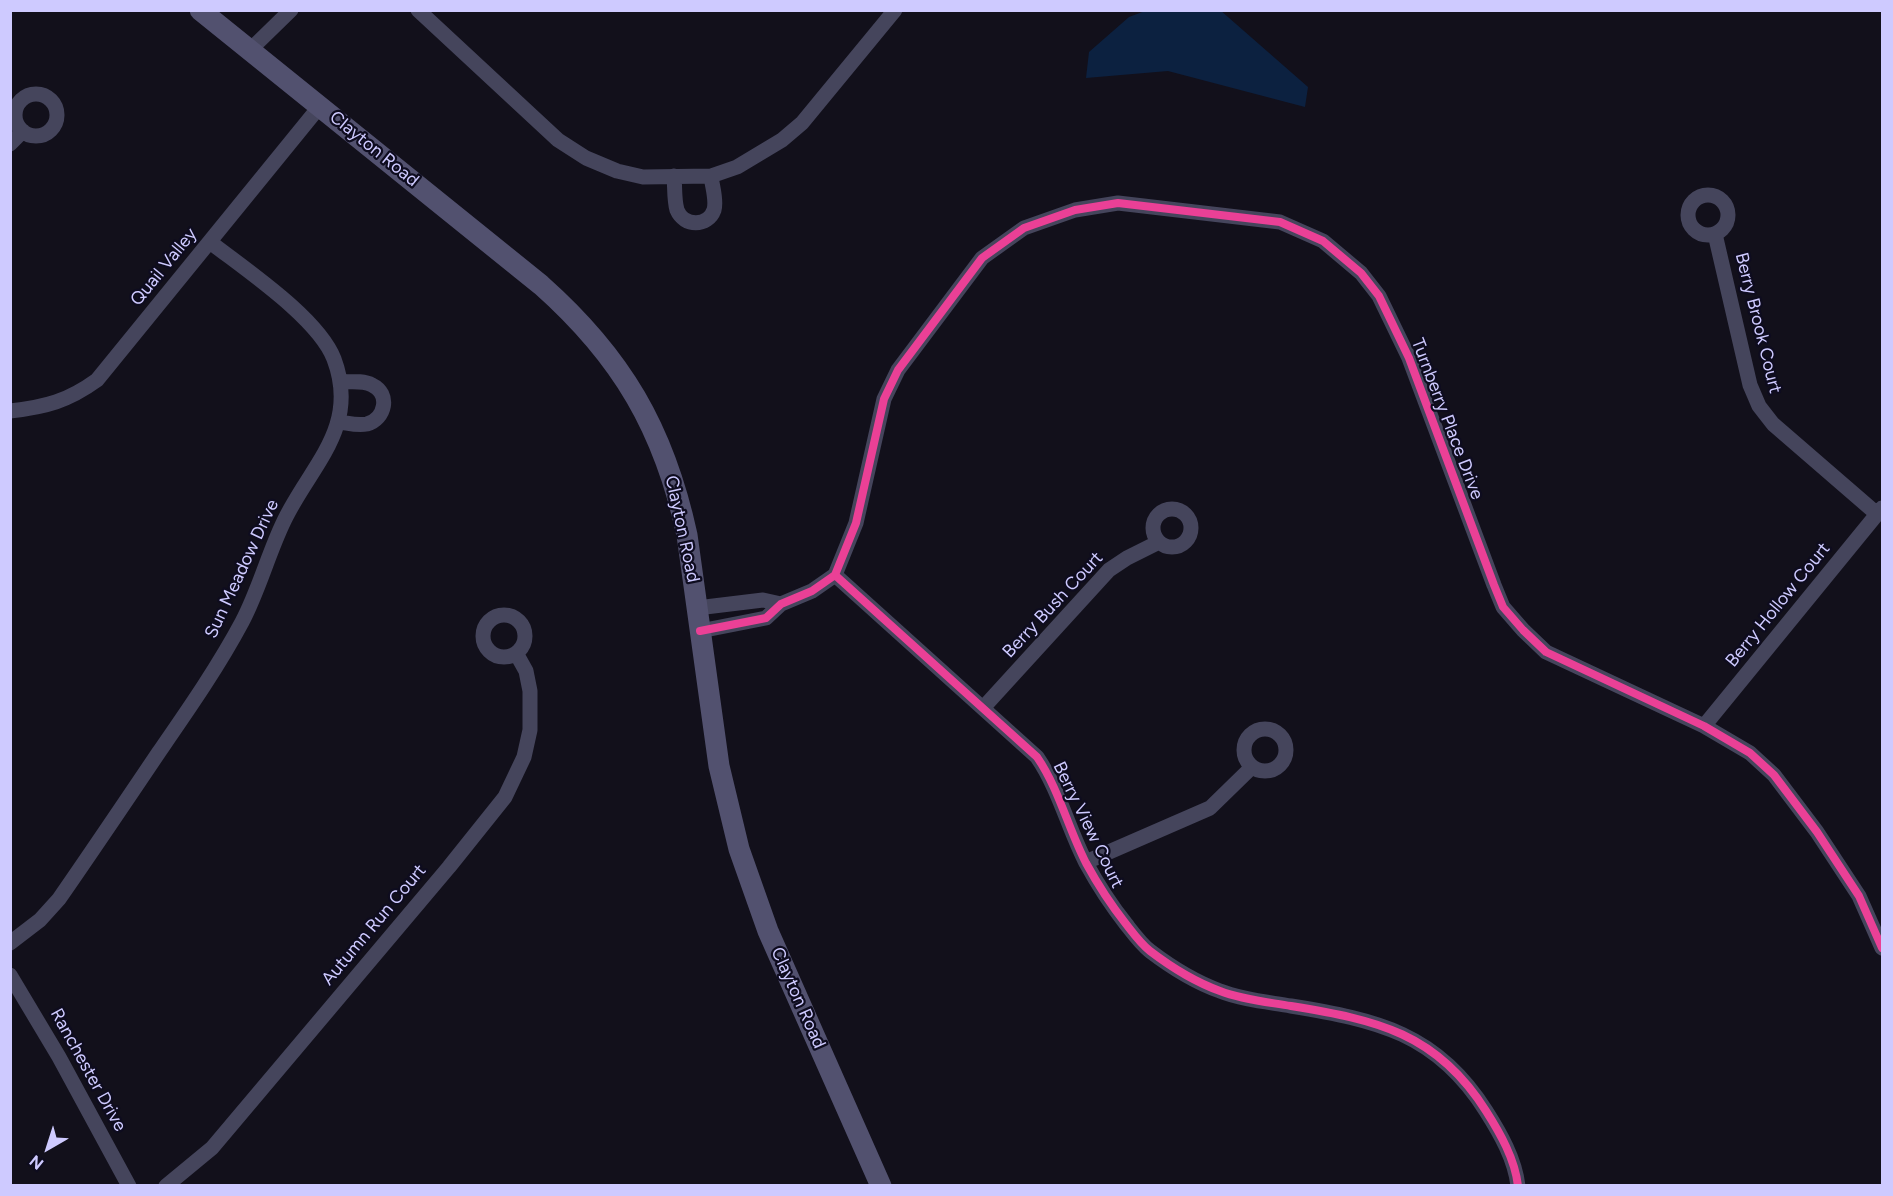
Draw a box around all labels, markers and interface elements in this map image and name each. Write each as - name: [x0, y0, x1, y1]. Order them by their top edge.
- street label: Clayton Road: [325, 106, 423, 192]
- street label: Quail Valley: [126, 224, 202, 310]
- street label: Berry Brook Court: [1730, 250, 1786, 396]
- street label: Turnberry Place Drive: [1406, 335, 1488, 503]
- street label: Clayton Road: [660, 474, 704, 584]
- street label: Sun Meadow Drive: [200, 496, 284, 642]
- street label: Berry Hollow Court: [1721, 538, 1835, 672]
- street label: Berry Bush Court: [998, 547, 1108, 663]
- street label: Berry View Court: [1048, 758, 1128, 892]
- street label: Autumn Run Court: [317, 860, 431, 990]
- street label: Clayton Road: [766, 944, 830, 1052]
- street label: Ranchester Drive: [45, 1005, 131, 1135]
- north arrow: [18, 1118, 78, 1178]
- text: N: [26, 1151, 47, 1174]

